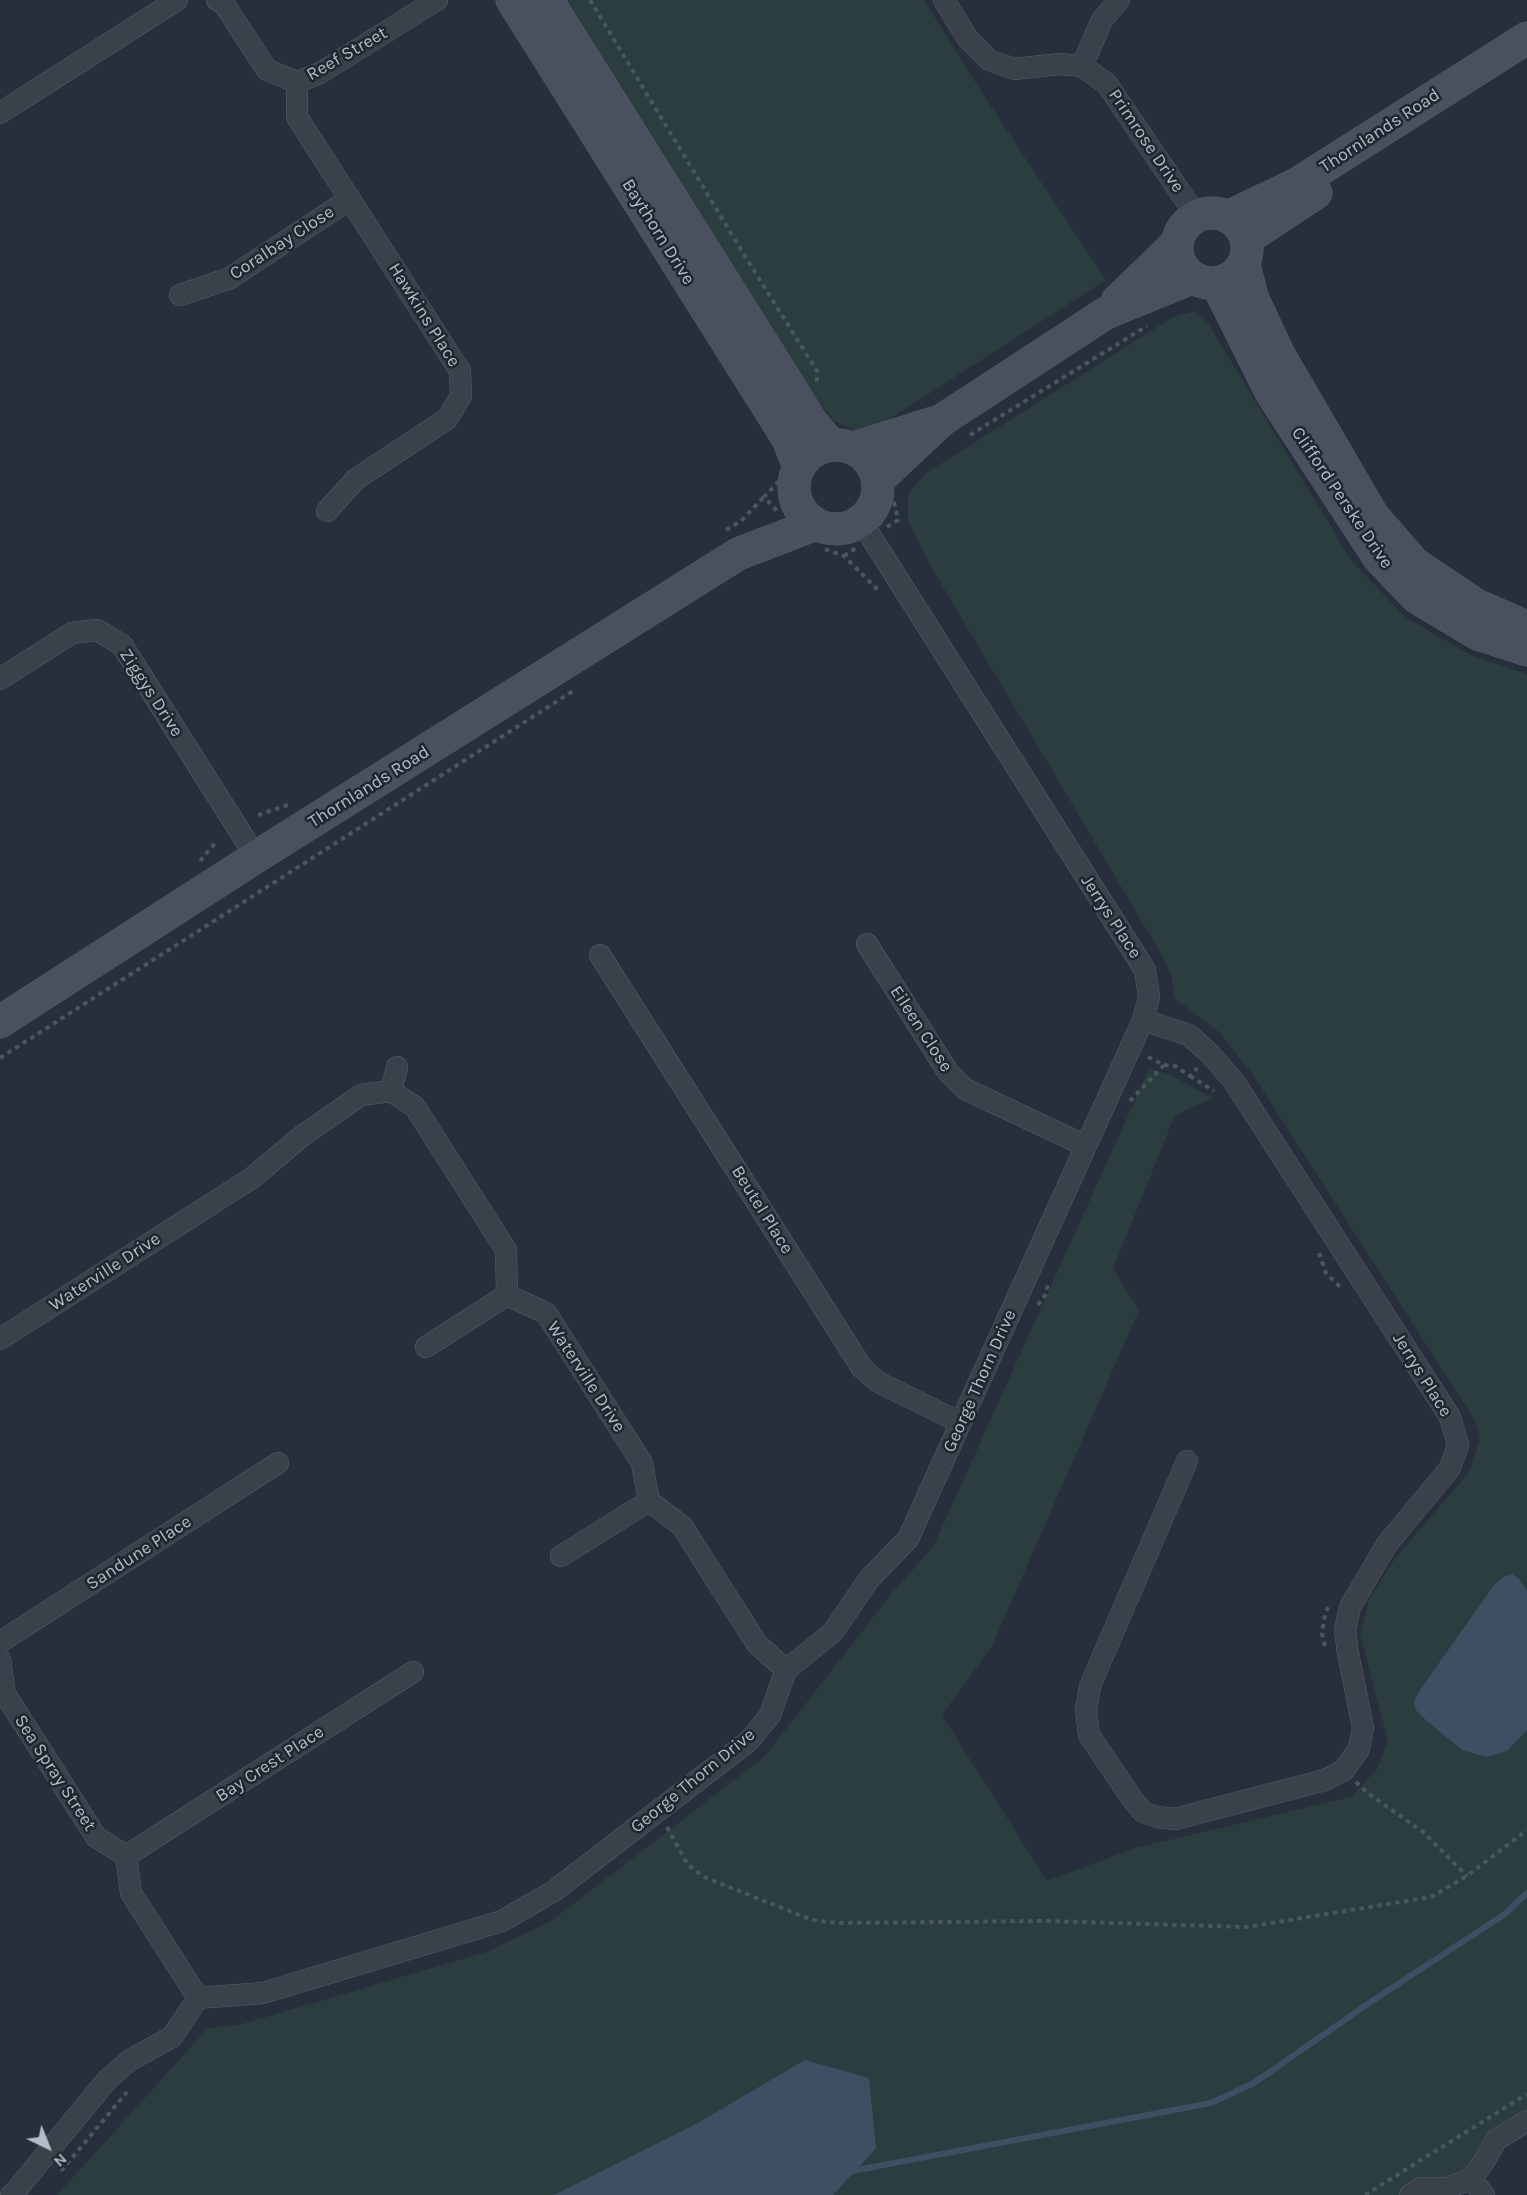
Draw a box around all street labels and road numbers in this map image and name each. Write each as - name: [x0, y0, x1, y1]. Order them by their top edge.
- street label: Reef Street: [303, 22, 391, 86]
- street label: Thornlands Road: [1316, 84, 1444, 178]
- street label: Primrose Drive: [1103, 85, 1189, 197]
- street label: Baythorn Drive: [617, 175, 699, 289]
- street label: Coralbay Close: [226, 201, 338, 285]
- street label: Hawkins Place: [383, 259, 465, 371]
- street label: Clifford Perske Drive: [1287, 423, 1397, 573]
- street label: Ziggys Drive: [114, 645, 188, 741]
- street label: Thornlands Road: [304, 741, 434, 833]
- street label: Jerrys Place: [1076, 871, 1146, 963]
- street label: Eileen Close: [885, 982, 957, 1076]
- street label: Beutel Place: [726, 1162, 798, 1258]
- street label: Waterville Drive: [45, 1228, 165, 1316]
- street label: George Thorn Drive: [939, 1306, 1021, 1456]
- street label: Waterville Drive: [542, 1317, 630, 1437]
- street label: Jerrys Place: [1388, 1329, 1456, 1421]
- street label: Sandune Place: [82, 1511, 196, 1595]
- street label: Sea Spray Street: [9, 1711, 101, 1835]
- street label: Bay Crest Place: [212, 1721, 328, 1807]
- street label: George Thorn Drive: [626, 1724, 760, 1838]

